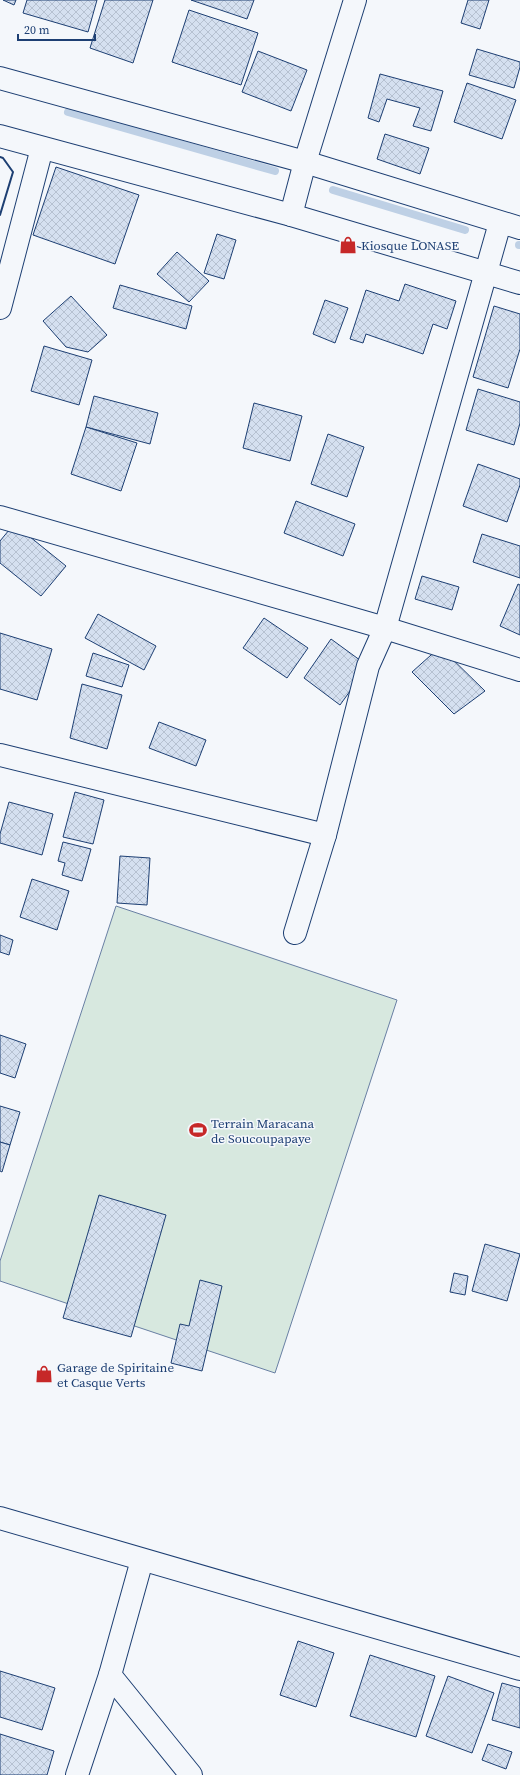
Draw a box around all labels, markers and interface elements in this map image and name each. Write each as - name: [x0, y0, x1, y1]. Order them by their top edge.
- scale bar: [18, 16, 95, 42]
- text: 20 m: [24, 22, 50, 38]
- shop icon: Kiosque LONASE: [338, 235, 358, 255]
- place label: Kiosque LONASE: [361, 237, 459, 254]
- place label: Terrain Maracana de Soucoupapaye: [211, 1115, 315, 1147]
- sports icon: Terrain Maracana de Soucoupapaye: [188, 1120, 208, 1140]
- place label: Garage de Spiritaine et Casque Verts: [57, 1359, 175, 1391]
- shop icon: Garage de Spiritaine et Casque Verts: [34, 1364, 54, 1384]

